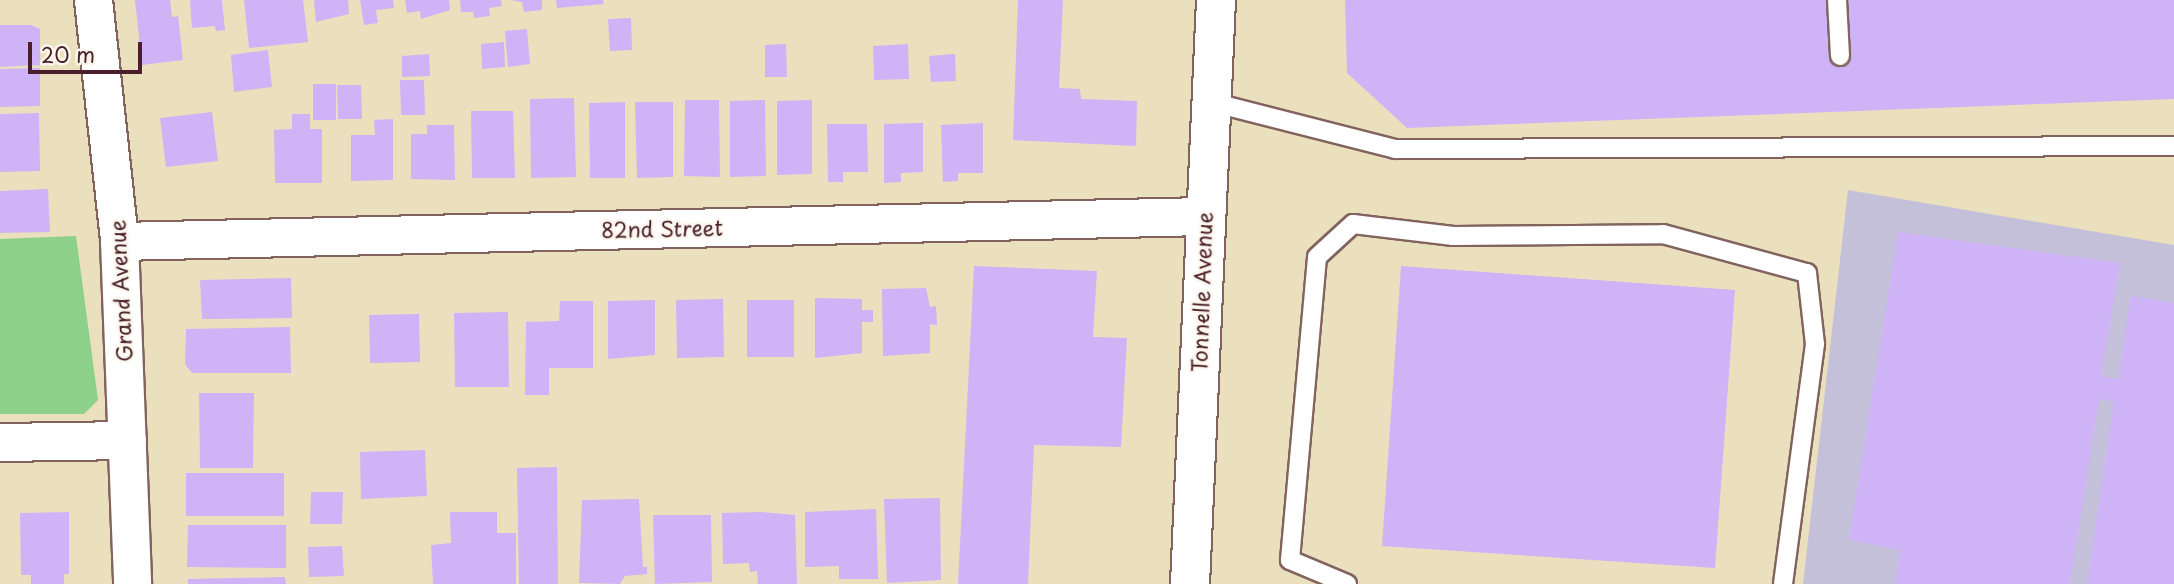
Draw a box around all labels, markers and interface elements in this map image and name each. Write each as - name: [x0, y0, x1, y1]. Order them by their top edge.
- scale bar: [32, 28, 145, 72]
- text: 20 m: [41, 38, 95, 70]
- street label: Tonnelle Avenue: [1186, 211, 1216, 373]
- street label: 82nd Street: [601, 214, 723, 242]
- street label: Grand Avenue: [104, 219, 136, 363]

